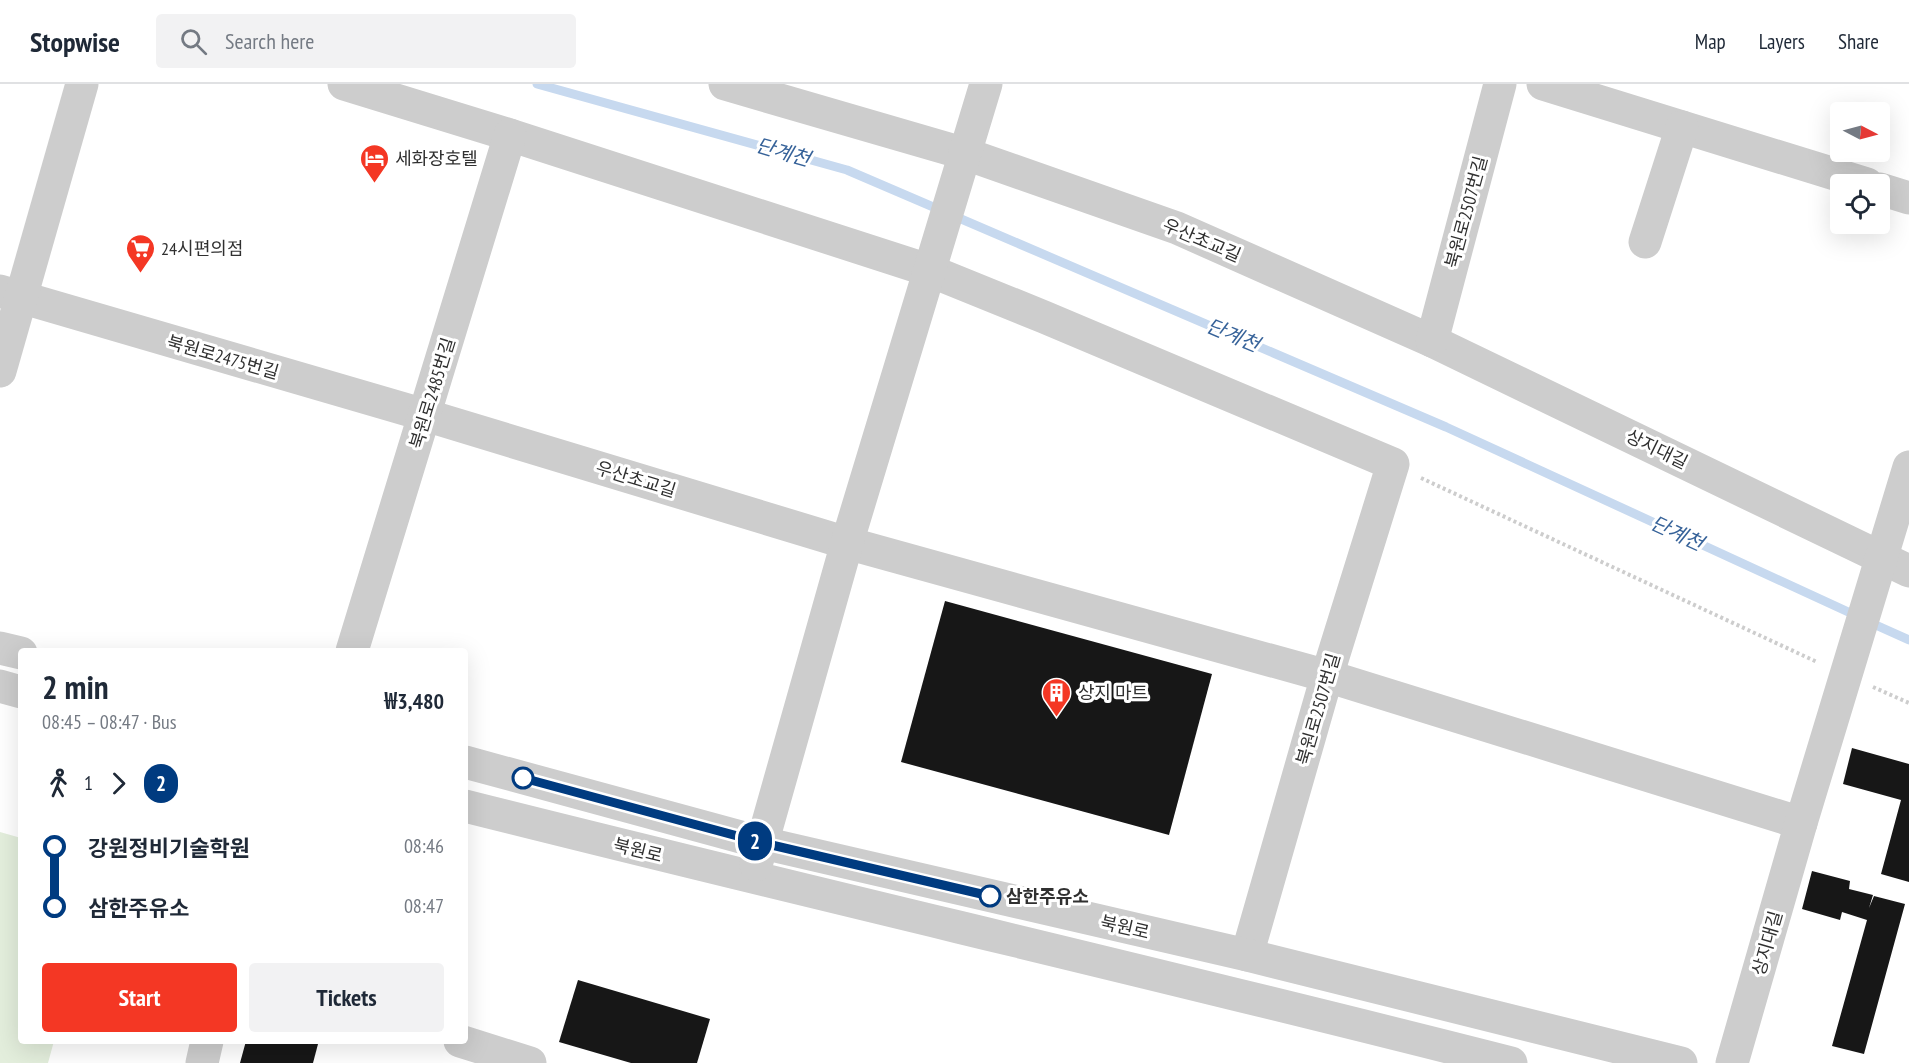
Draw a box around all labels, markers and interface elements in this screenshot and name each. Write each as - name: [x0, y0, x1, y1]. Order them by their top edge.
- search box: [156, 14, 576, 68]
- text: Stopwise: [30, 23, 120, 60]
- icon: search: [177, 25, 210, 58]
- text: Search here: [225, 27, 314, 55]
- text: Map: [1695, 28, 1726, 55]
- text: Layers: [1759, 28, 1805, 55]
- text: Share: [1838, 28, 1879, 55]
- north arrow: [1830, 102, 1890, 162]
- map controls: [1830, 102, 1890, 234]
- water label: 단계천: [753, 132, 816, 173]
- hotel icon: 세화장호텔: [358, 142, 390, 184]
- place label: 세화장호텔: [395, 147, 478, 170]
- street label: 북원로2507번길: [1440, 153, 1492, 271]
- button: locate: [1830, 174, 1890, 234]
- street label: 우산초교길: [1159, 213, 1245, 267]
- supermarket icon: 24시편의점: [124, 232, 156, 274]
- place label: 24시편의점: [161, 237, 243, 260]
- water label: 단계천: [1203, 312, 1266, 359]
- street label: 북원로2475번길: [164, 330, 282, 384]
- street label: 북원로2485번길: [404, 335, 460, 451]
- street label: 상지대길: [1622, 424, 1692, 474]
- street label: 우산초교길: [593, 456, 679, 502]
- water label: 단계천: [1646, 510, 1710, 558]
- street label: 북원로2507번길: [1291, 650, 1345, 768]
- text: 2 min: [42, 665, 109, 708]
- building icon: 상지 마트: [1041, 676, 1073, 718]
- place label: 상지 마트: [1078, 681, 1148, 704]
- text: ₩3,480: [384, 687, 444, 715]
- text: 08:45 – 08:47 · Bus: [42, 709, 177, 735]
- icon: walk: [42, 767, 75, 800]
- icon: forward: [102, 767, 135, 800]
- unlabelled marker: [512, 767, 534, 789]
- text: 1: [84, 770, 93, 796]
- text: 2: [156, 770, 166, 797]
- line badge: 2: [736, 822, 774, 861]
- text: 2: [750, 828, 760, 855]
- text: 08:46: [404, 833, 444, 859]
- street label: 북원로: [611, 833, 665, 867]
- text: 강원정비기술학원: [88, 834, 250, 862]
- marker: 삼한주유소: [979, 885, 1001, 907]
- place label: 삼한주유소: [1006, 885, 1089, 908]
- text: 08:47: [404, 893, 444, 919]
- text: 삼한주유소: [88, 894, 189, 922]
- street label: 상지대길: [1747, 908, 1787, 978]
- street label: 북원로: [1098, 910, 1152, 944]
- button: Start: [42, 963, 237, 1032]
- button: Tickets: [249, 963, 444, 1032]

